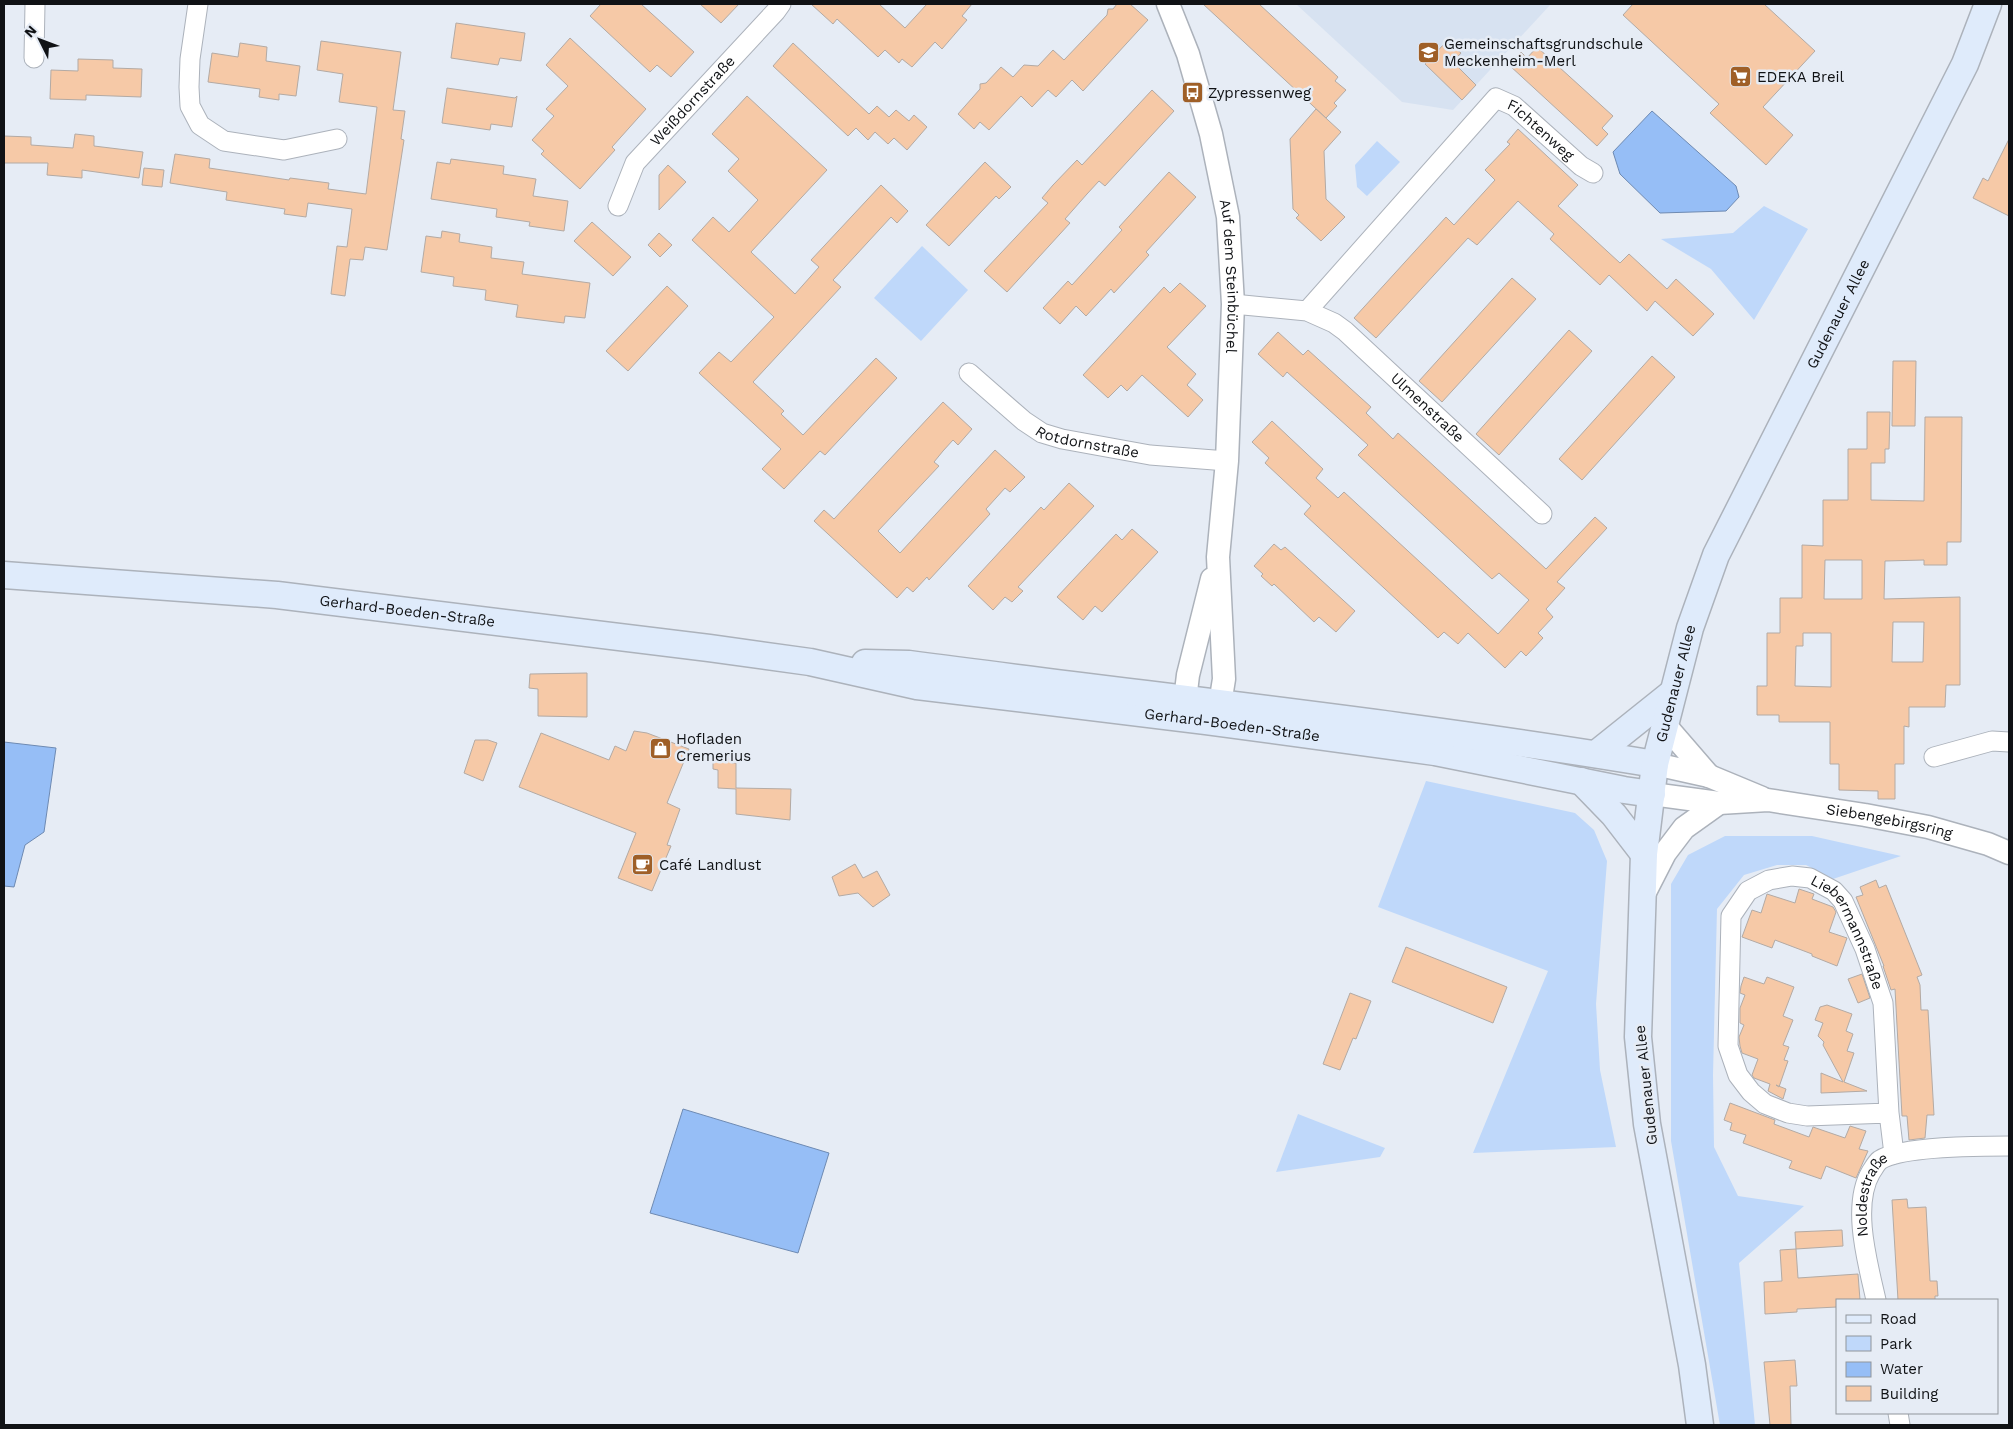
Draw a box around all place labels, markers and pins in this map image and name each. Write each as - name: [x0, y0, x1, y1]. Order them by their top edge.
- place label: Gemeinschaftsgrundschule Meckenheim-Merl: [1444, 35, 1643, 70]
- school or university icon: Gemeinschaftsgrundschule Meckenheim-Merl: [1416, 41, 1440, 65]
- supermarket icon: EDEKA Breil: [1729, 65, 1753, 89]
- place label: EDEKA Breil: [1757, 68, 1845, 86]
- bus stop icon: Zypressenweg: [1180, 81, 1204, 105]
- place label: Zypressenweg: [1208, 84, 1311, 102]
- place label: Hofladen Cremerius: [676, 730, 751, 765]
- shop icon: Hofladen Cremerius: [648, 736, 672, 760]
- cafe icon: Café Landlust: [631, 853, 655, 877]
- place label: Café Landlust: [659, 856, 762, 874]

